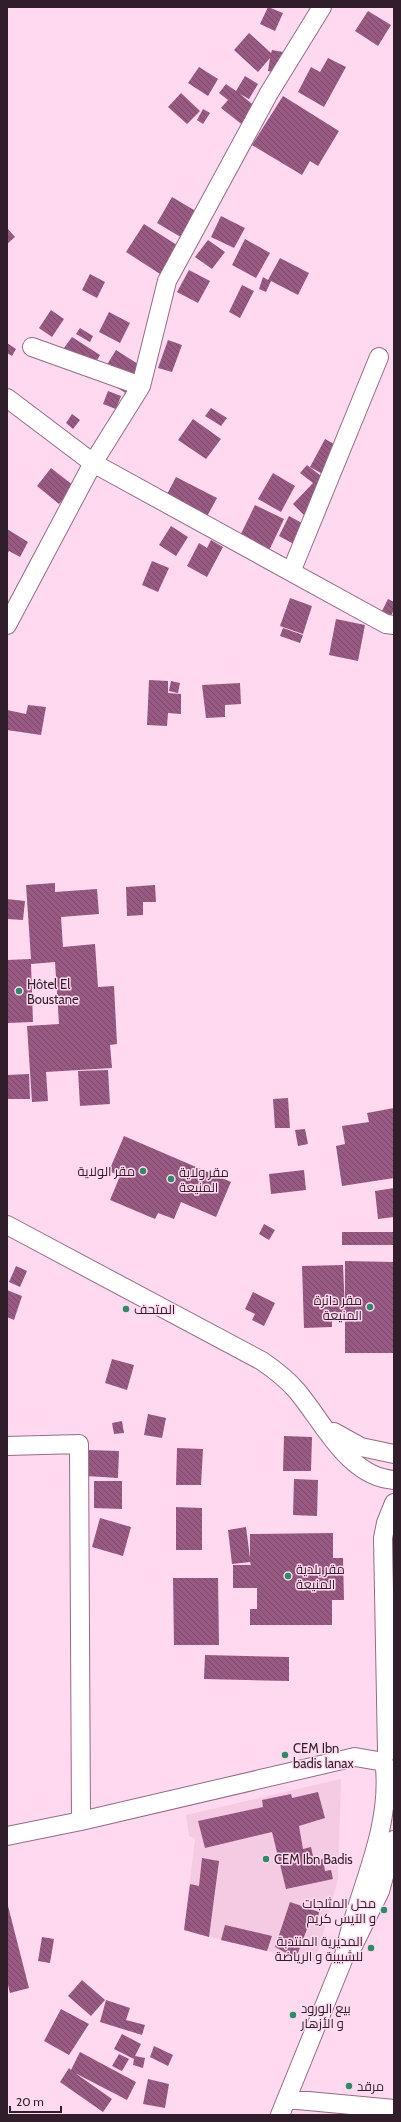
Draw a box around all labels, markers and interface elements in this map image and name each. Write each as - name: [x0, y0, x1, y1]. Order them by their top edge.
- place label: Hôtel El Boustane: [27, 976, 79, 1007]
- marker: Hôtel El Boustane: [14, 986, 24, 996]
- place label: مقر الولاية: [78, 1163, 135, 1179]
- place label: مقر ولاية المنيعة: [179, 1164, 229, 1195]
- marker: مقر الولاية: [138, 1166, 148, 1176]
- marker: مقر ولاية المنيعة: [166, 1174, 176, 1184]
- place label: مقر دائرة المنيعة: [314, 1292, 362, 1323]
- place label: المتحف: [134, 1301, 175, 1317]
- marker: مقر دائرة المنيعة: [365, 1302, 375, 1312]
- marker: المتحف: [121, 1304, 131, 1314]
- place label: مقر بلدية المنيعة: [296, 1561, 345, 1592]
- marker: مقر بلدية المنيعة: [283, 1571, 293, 1581]
- place label: CEM Ibn badis lanax: [293, 1740, 355, 1771]
- marker: CEM Ibn badis lanax: [280, 1750, 290, 1760]
- place label: CEM Ibn Badis: [274, 1851, 353, 1867]
- marker: CEM Ibn Badis: [261, 1854, 271, 1864]
- place label: محل المثلجات و الآيس كريم: [302, 1895, 376, 1928]
- marker: محل المثلجات و الآيس كريم: [379, 1905, 389, 1915]
- place label: المديرية المنتدبة للشبيبة و الرياضة: [275, 1933, 363, 1964]
- marker: المديرية المنتدبة للشبيبة و الرياضة: [366, 1943, 376, 1953]
- place label: بيع الورود و الأزهار: [300, 2000, 351, 2031]
- marker: بيع الورود و الأزهار: [288, 2010, 298, 2020]
- place label: مرقد: [357, 2078, 384, 2094]
- marker: مرقد: [344, 2081, 354, 2091]
- scale bar: [10, 2088, 61, 2114]
- text: 20 m: [16, 2094, 44, 2109]

